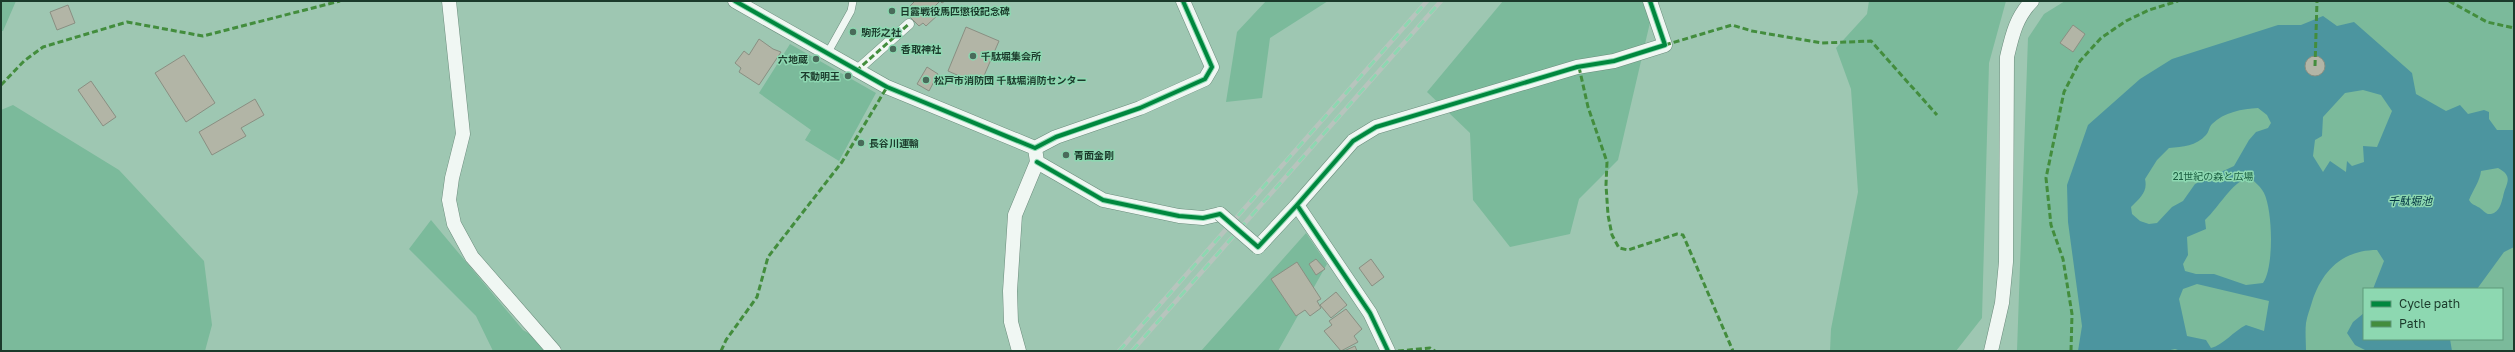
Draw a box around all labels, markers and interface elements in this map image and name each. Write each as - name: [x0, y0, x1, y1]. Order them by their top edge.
- place label: 日露戦役馬匹懲役記念碑: [900, 5, 1010, 17]
- marker: 日露戦役馬匹懲役記念碑: [887, 6, 897, 16]
- place label: 駒形之社: [861, 26, 902, 38]
- marker: 駒形之社: [848, 27, 858, 37]
- place label: 香取神社: [900, 43, 942, 55]
- marker: 香取神社: [888, 44, 898, 54]
- place label: 千駄堀集会所: [981, 50, 1041, 62]
- marker: 千駄堀集会所: [968, 51, 978, 61]
- place label: 六地蔵: [778, 53, 808, 65]
- marker: 六地蔵: [811, 54, 821, 64]
- place label: 不動明王: [800, 70, 840, 82]
- marker: 不動明王: [843, 71, 853, 81]
- place label: 松戸市消防団 千駄堀消防センター: [934, 74, 1087, 86]
- marker: 松戸市消防団 千駄堀消防センター: [921, 75, 931, 85]
- place label: 長谷川運輸: [869, 137, 919, 149]
- marker: 長谷川運輸: [856, 138, 866, 148]
- place label: 青面金剛: [1074, 149, 1114, 161]
- marker: 青面金剛: [1061, 150, 1071, 160]
- park label: 21世紀の森と広場: [2173, 170, 2253, 182]
- water label: 千駄堀池: [2388, 194, 2433, 207]
- legend: [2363, 288, 2503, 340]
- text: Cycle path: [2399, 296, 2460, 311]
- text: Path: [2399, 316, 2426, 331]

